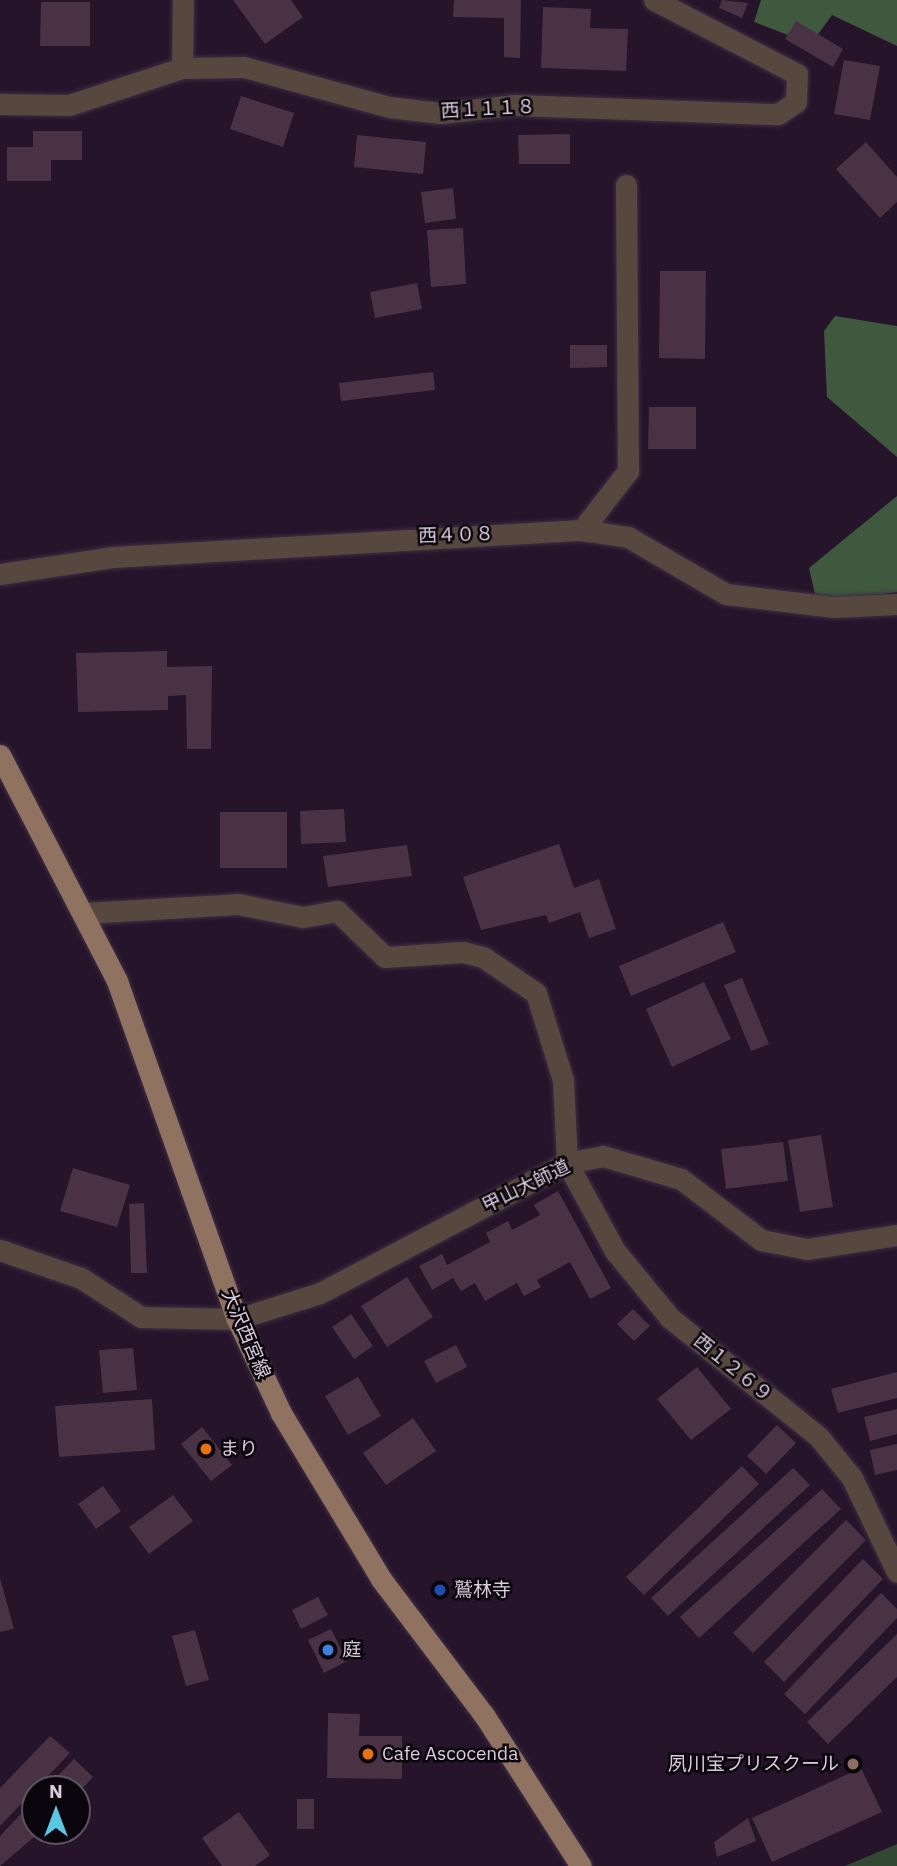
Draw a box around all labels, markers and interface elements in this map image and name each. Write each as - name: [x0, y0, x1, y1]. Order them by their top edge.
- street label: 西１１１８: [440, 95, 536, 123]
- street label: 西４０８: [418, 522, 494, 548]
- street label: 甲山大師道: [478, 1155, 574, 1217]
- street label: 大沢西宮線: [217, 1286, 275, 1382]
- street label: 西１２６９: [689, 1329, 777, 1407]
- place label: まり: [220, 1438, 258, 1460]
- marker: まり: [198, 1441, 214, 1457]
- place label: 鷲林寺: [454, 1579, 511, 1601]
- marker: 鷲林寺: [432, 1582, 448, 1598]
- place label: 庭: [342, 1639, 361, 1661]
- marker: 庭: [320, 1642, 336, 1658]
- place label: Cafe Ascocenda: [382, 1743, 518, 1765]
- marker: Cafe Ascocenda: [360, 1746, 376, 1762]
- place label: 夙川宝プリスクール: [668, 1753, 839, 1775]
- marker: 夙川宝プリスクール: [845, 1756, 861, 1772]
- north arrow: [21, 1775, 91, 1845]
- text: N: [49, 1779, 63, 1803]

